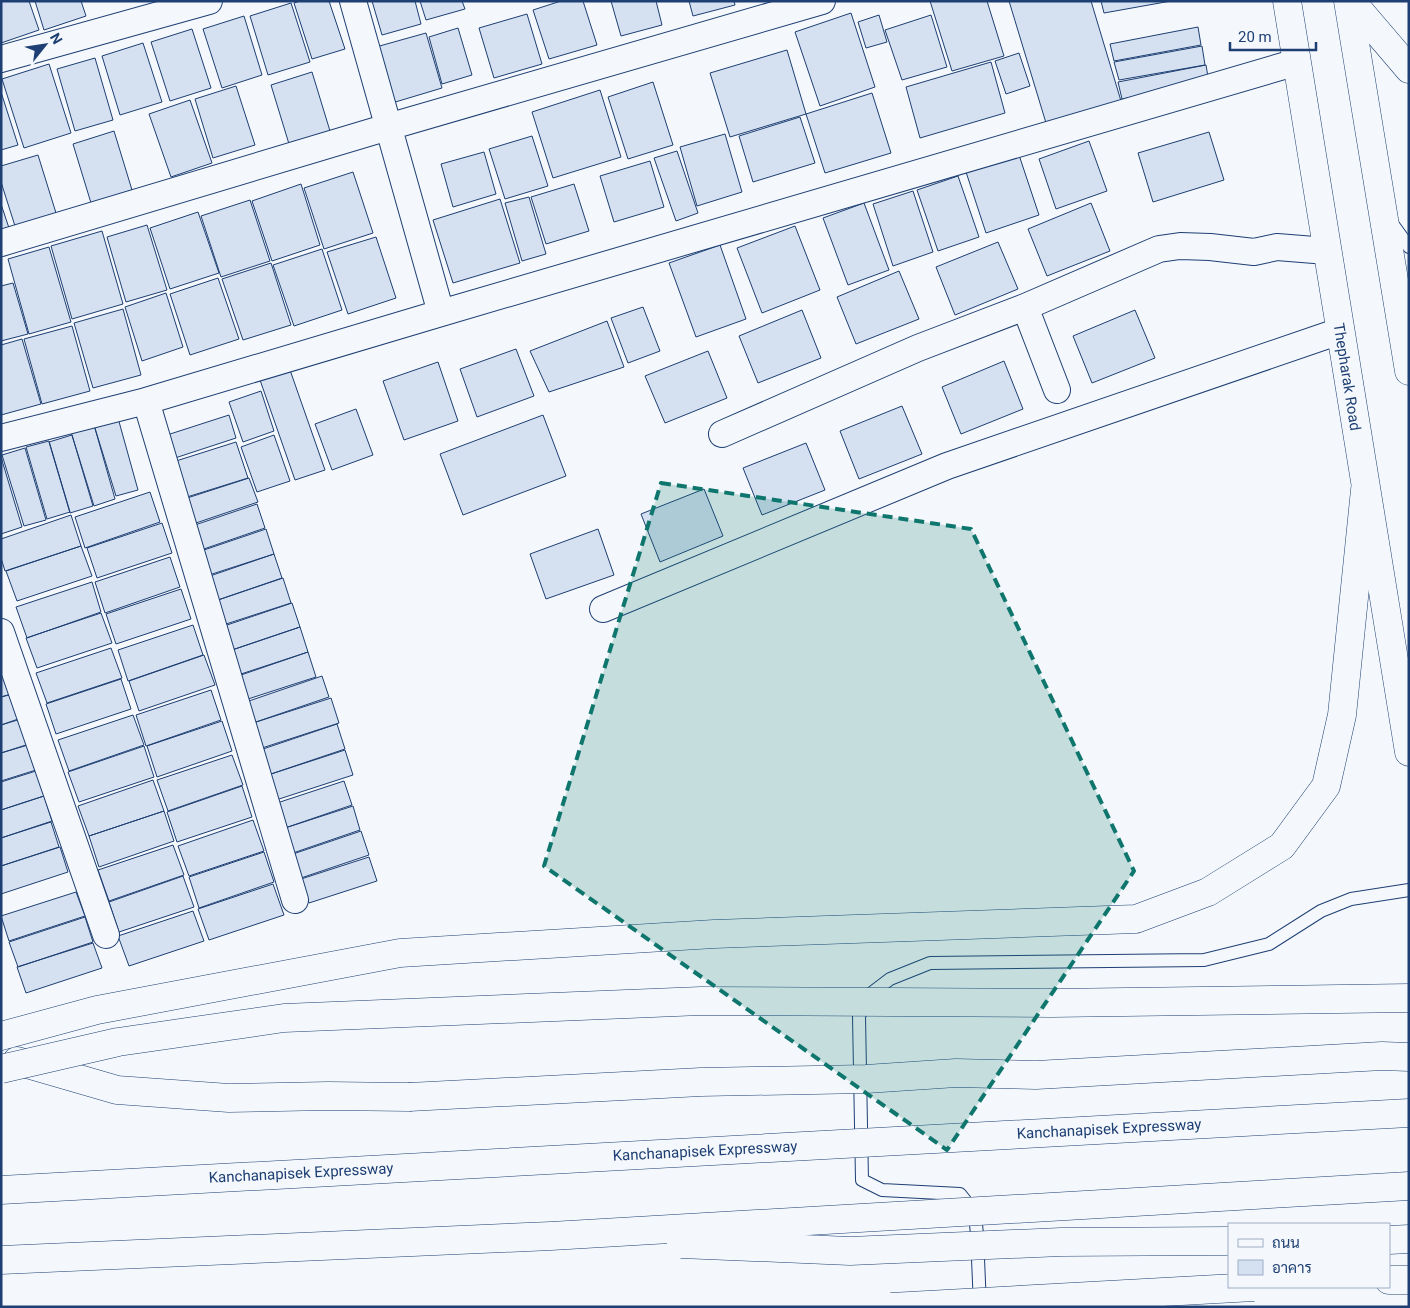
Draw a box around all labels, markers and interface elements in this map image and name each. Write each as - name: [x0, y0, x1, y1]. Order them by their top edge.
- north arrow: [20, 20, 70, 70]
- scale bar: [1230, 20, 1316, 52]
- text: 20 m: [1238, 28, 1272, 46]
- text: N: [47, 30, 66, 47]
- street label: Thepharak Road: [1330, 322, 1364, 432]
- street label: Kanchanapisek Expressway: [1016, 1115, 1202, 1143]
- street label: Kanchanapisek Expressway: [612, 1137, 798, 1165]
- street label: Kanchanapisek Expressway: [208, 1159, 394, 1187]
- legend: [1228, 1223, 1390, 1288]
- text: ถนน: [1272, 1234, 1300, 1252]
- text: อาคาร: [1272, 1259, 1312, 1277]

